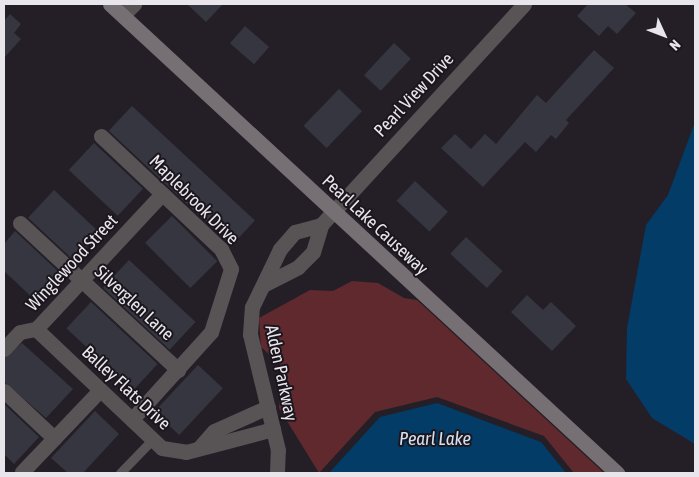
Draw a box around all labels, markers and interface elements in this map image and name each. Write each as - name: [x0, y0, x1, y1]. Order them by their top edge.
- north arrow: [639, 10, 689, 60]
- text: N: [666, 37, 684, 54]
- street label: Pearl View Drive: [370, 49, 458, 141]
- street label: Maplebrook Drive: [145, 151, 243, 249]
- street label: Pearl Lake Causeway: [317, 170, 433, 280]
- street label: Winglewood Street: [22, 210, 122, 316]
- street label: Silverglen Lane: [90, 261, 178, 345]
- street label: Alden Parkway: [260, 323, 302, 423]
- street label: Balley Flats Drive: [77, 341, 175, 435]
- water label: Pearl Lake: [399, 428, 471, 450]

